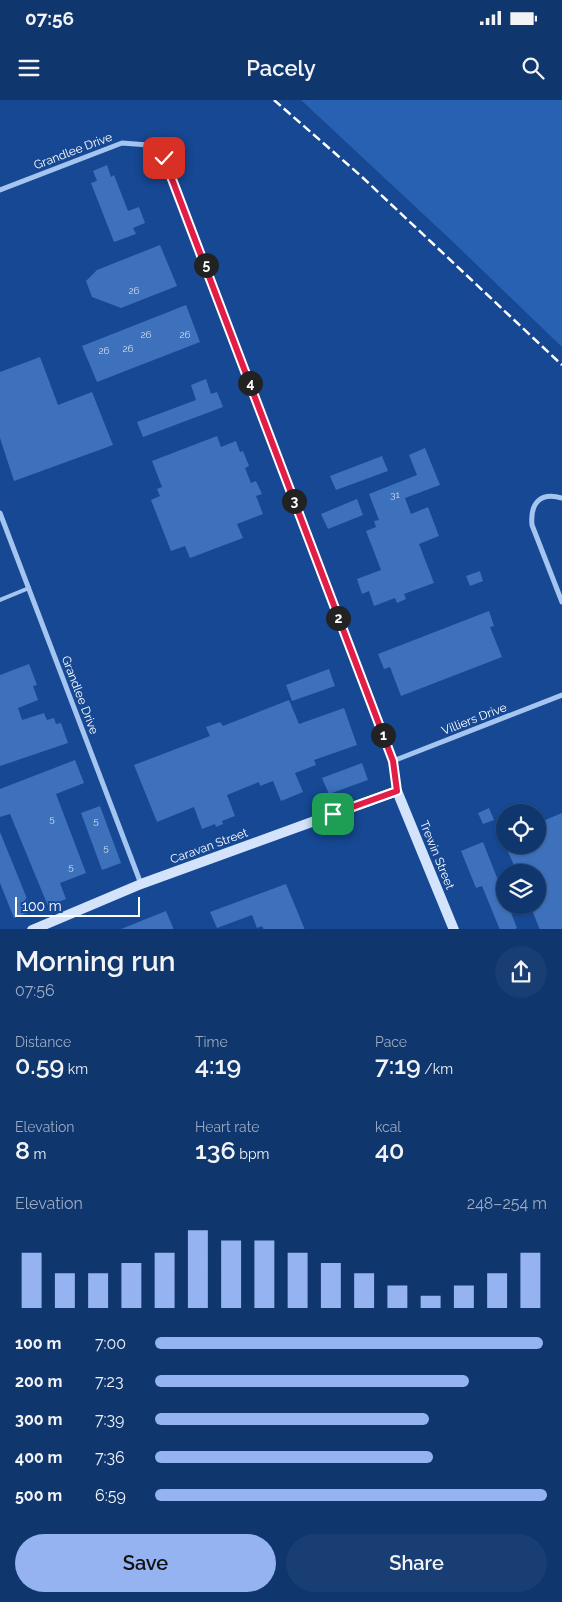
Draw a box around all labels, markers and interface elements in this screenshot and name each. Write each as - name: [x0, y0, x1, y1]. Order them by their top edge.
- text: 07:56: [25, 7, 74, 29]
- icon: menu: [15, 54, 43, 82]
- icon: search: [519, 54, 547, 82]
- text: Pacely: [246, 55, 316, 81]
- street label: Grandlee Drive: [32, 130, 114, 172]
- pin: [143, 137, 185, 179]
- icon: check: [150, 144, 178, 172]
- pin: 5: [194, 252, 218, 278]
- text: 5: [203, 257, 210, 273]
- house number: 26: [128, 285, 140, 296]
- house number: 26: [140, 329, 152, 340]
- house number: 26: [179, 329, 191, 340]
- house number: 26: [122, 343, 134, 354]
- house number: 26: [98, 345, 110, 356]
- pin: 4: [238, 370, 262, 396]
- text: 4: [247, 375, 255, 391]
- pin: 3: [282, 488, 306, 514]
- house number: 31: [390, 489, 401, 500]
- text: 3: [291, 493, 298, 509]
- pin: 2: [326, 606, 350, 630]
- text: 2: [335, 610, 342, 626]
- street label: Grandlee Drive: [59, 654, 101, 736]
- street label: Villiers Drive: [439, 700, 509, 738]
- pin: 1: [370, 722, 396, 748]
- text: 1: [380, 727, 387, 743]
- pin: [312, 793, 354, 835]
- icon: arrive: [319, 800, 347, 828]
- map controls: [496, 804, 546, 914]
- button: locate: [496, 804, 546, 854]
- house number: 5: [49, 813, 55, 824]
- house number: 5: [93, 815, 99, 826]
- street label: Trewin Street: [417, 819, 457, 891]
- street label: Caravan Street: [168, 825, 250, 867]
- house number: 5: [103, 842, 109, 853]
- house number: 5: [68, 861, 74, 872]
- button: layers: [496, 864, 546, 914]
- scale bar: [15, 894, 140, 918]
- text: 100 m: [22, 898, 62, 914]
- text: Morning run: [15, 945, 175, 978]
- button: share: [495, 946, 547, 998]
- text: 07:56: [15, 981, 55, 1000]
- text: Distance: [15, 1034, 71, 1050]
- text: Time: [195, 1034, 228, 1050]
- text: Pace: [375, 1034, 407, 1050]
- text: 0.59: [15, 1050, 64, 1080]
- text: 4:19: [195, 1050, 241, 1080]
- text: 7:19: [375, 1050, 421, 1080]
- text: km: [64, 1061, 88, 1077]
- text: /km: [421, 1061, 453, 1077]
- text: Elevation: [15, 1119, 74, 1135]
- text: Heart rate: [195, 1119, 259, 1135]
- text: kcal: [375, 1119, 401, 1135]
- text: 8: [15, 1135, 30, 1165]
- text: 136: [195, 1135, 236, 1165]
- text: 40: [375, 1135, 404, 1165]
- text: m: [30, 1146, 46, 1162]
- text: bpm: [236, 1146, 269, 1162]
- text: Elevation: [15, 1194, 83, 1213]
- text: 248–254 m: [467, 1194, 547, 1213]
- text: 100 m: [15, 1334, 61, 1353]
- text: 7:00: [95, 1334, 126, 1353]
- text: 200 m: [15, 1372, 62, 1391]
- text: 7:23: [95, 1372, 123, 1391]
- text: 300 m: [15, 1410, 62, 1429]
- text: 7:39: [95, 1410, 125, 1429]
- text: 400 m: [15, 1448, 63, 1467]
- text: 7:36: [95, 1448, 125, 1467]
- text: 500 m: [15, 1486, 62, 1505]
- text: 6:59: [95, 1486, 126, 1505]
- button: Save: [15, 1534, 276, 1592]
- button: Share: [286, 1534, 547, 1592]

